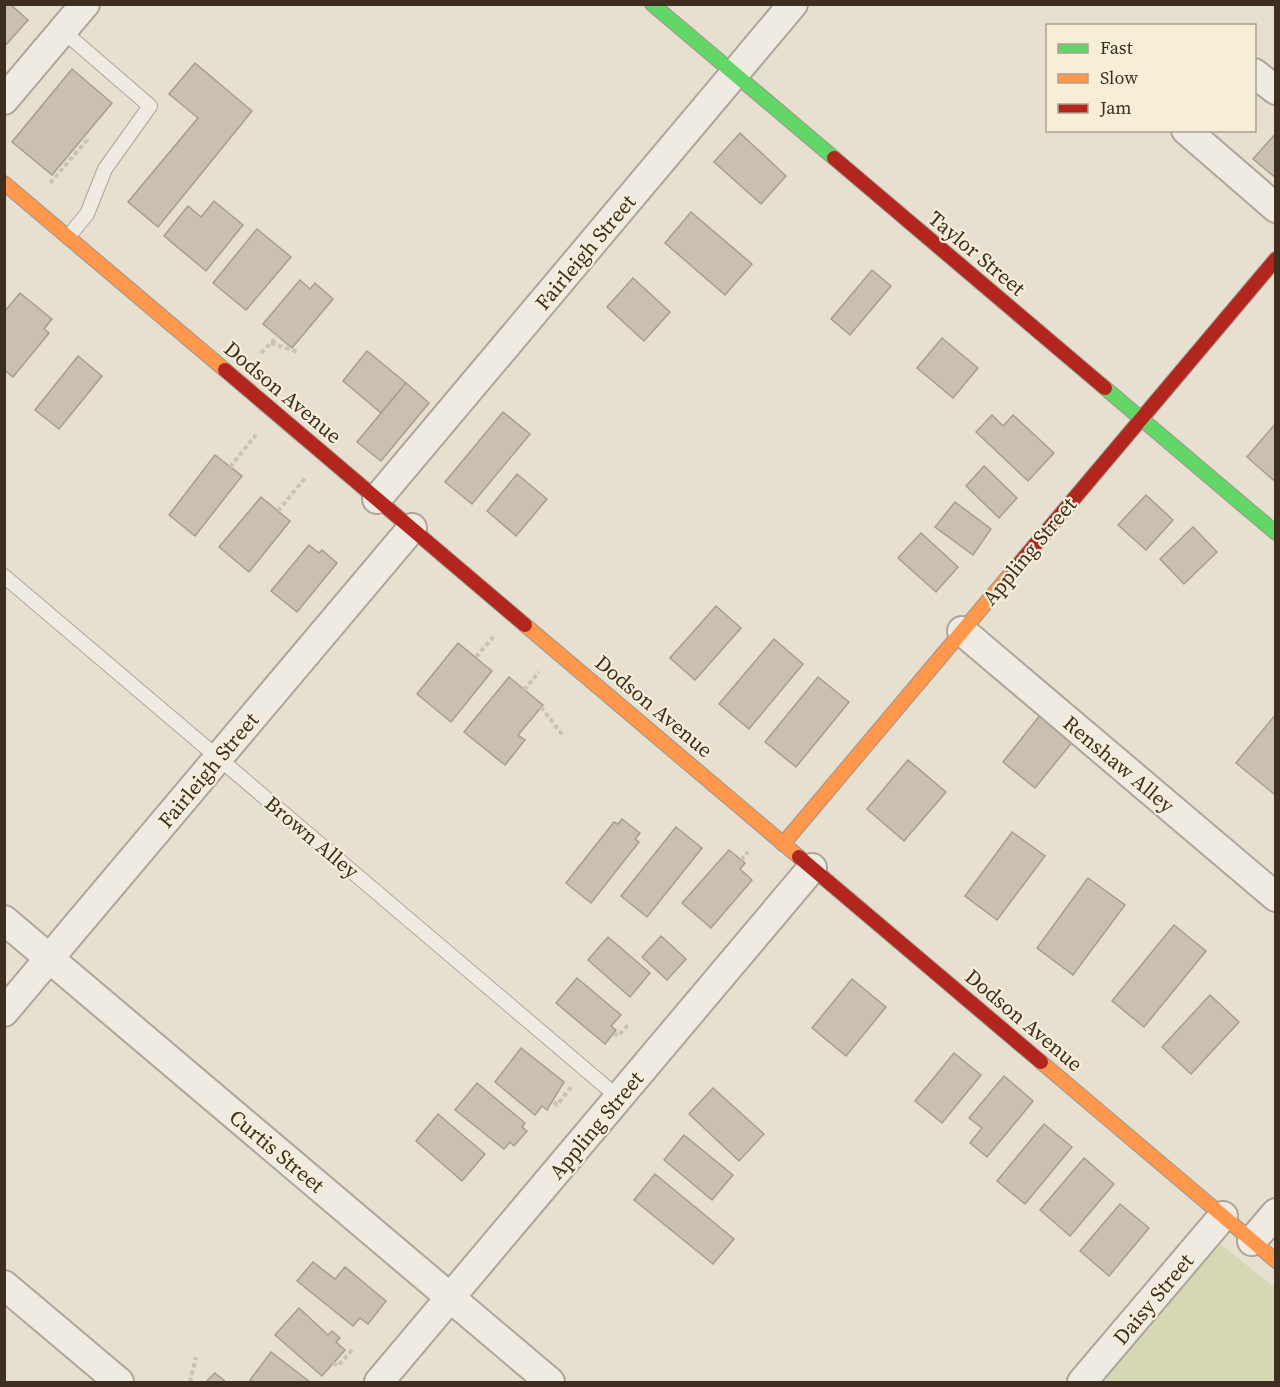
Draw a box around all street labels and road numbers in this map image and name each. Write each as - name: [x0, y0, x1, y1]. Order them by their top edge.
- street label: Fairleigh Street: [528, 188, 642, 316]
- street label: Taylor Street: [922, 204, 1032, 302]
- street label: Dodson Avenue: [218, 334, 348, 450]
- street label: Appling Street: [975, 491, 1083, 611]
- street label: Dodson Avenue: [589, 648, 719, 764]
- street label: Fairleigh Street: [151, 706, 265, 834]
- street label: Renshaw Alley: [1057, 709, 1181, 819]
- street label: Brown Alley: [259, 789, 365, 885]
- street label: Dodson Avenue: [959, 962, 1089, 1078]
- street label: Appling Street: [542, 1065, 650, 1185]
- street label: Curtis Street: [223, 1103, 331, 1199]
- street label: Daisy Street: [1106, 1247, 1200, 1351]

